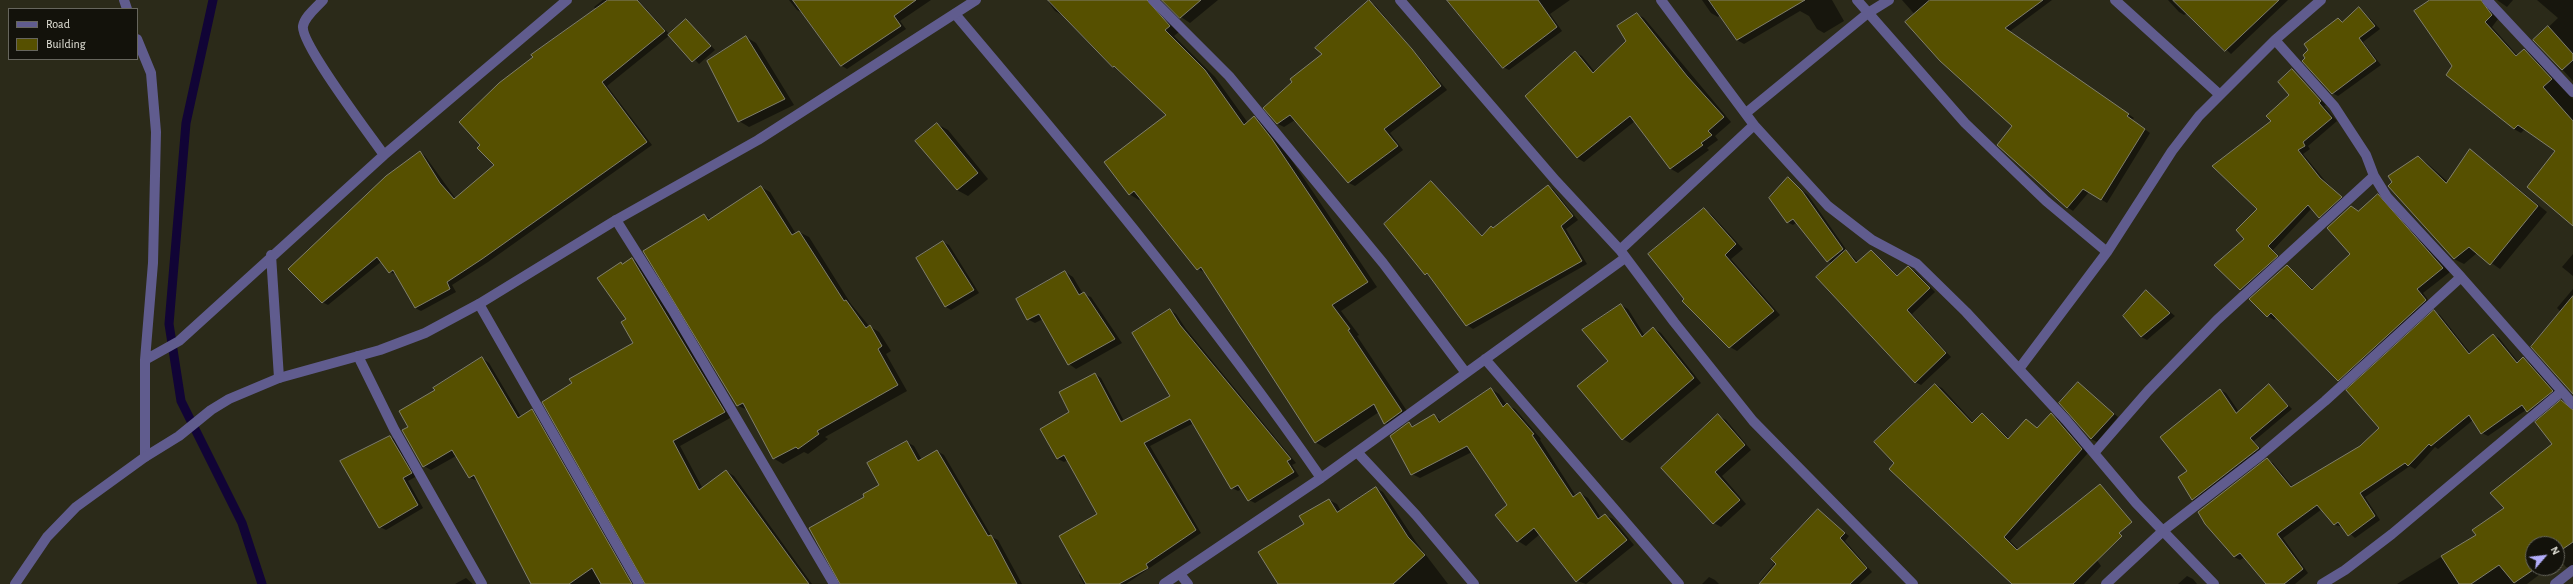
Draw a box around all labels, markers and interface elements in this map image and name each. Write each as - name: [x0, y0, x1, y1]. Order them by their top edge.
- legend: [8, 8, 138, 60]
- text: Road: [46, 18, 70, 30]
- text: Building: [46, 38, 86, 50]
- north arrow: [2525, 536, 2565, 576]
- text: N: [2549, 545, 2562, 557]

